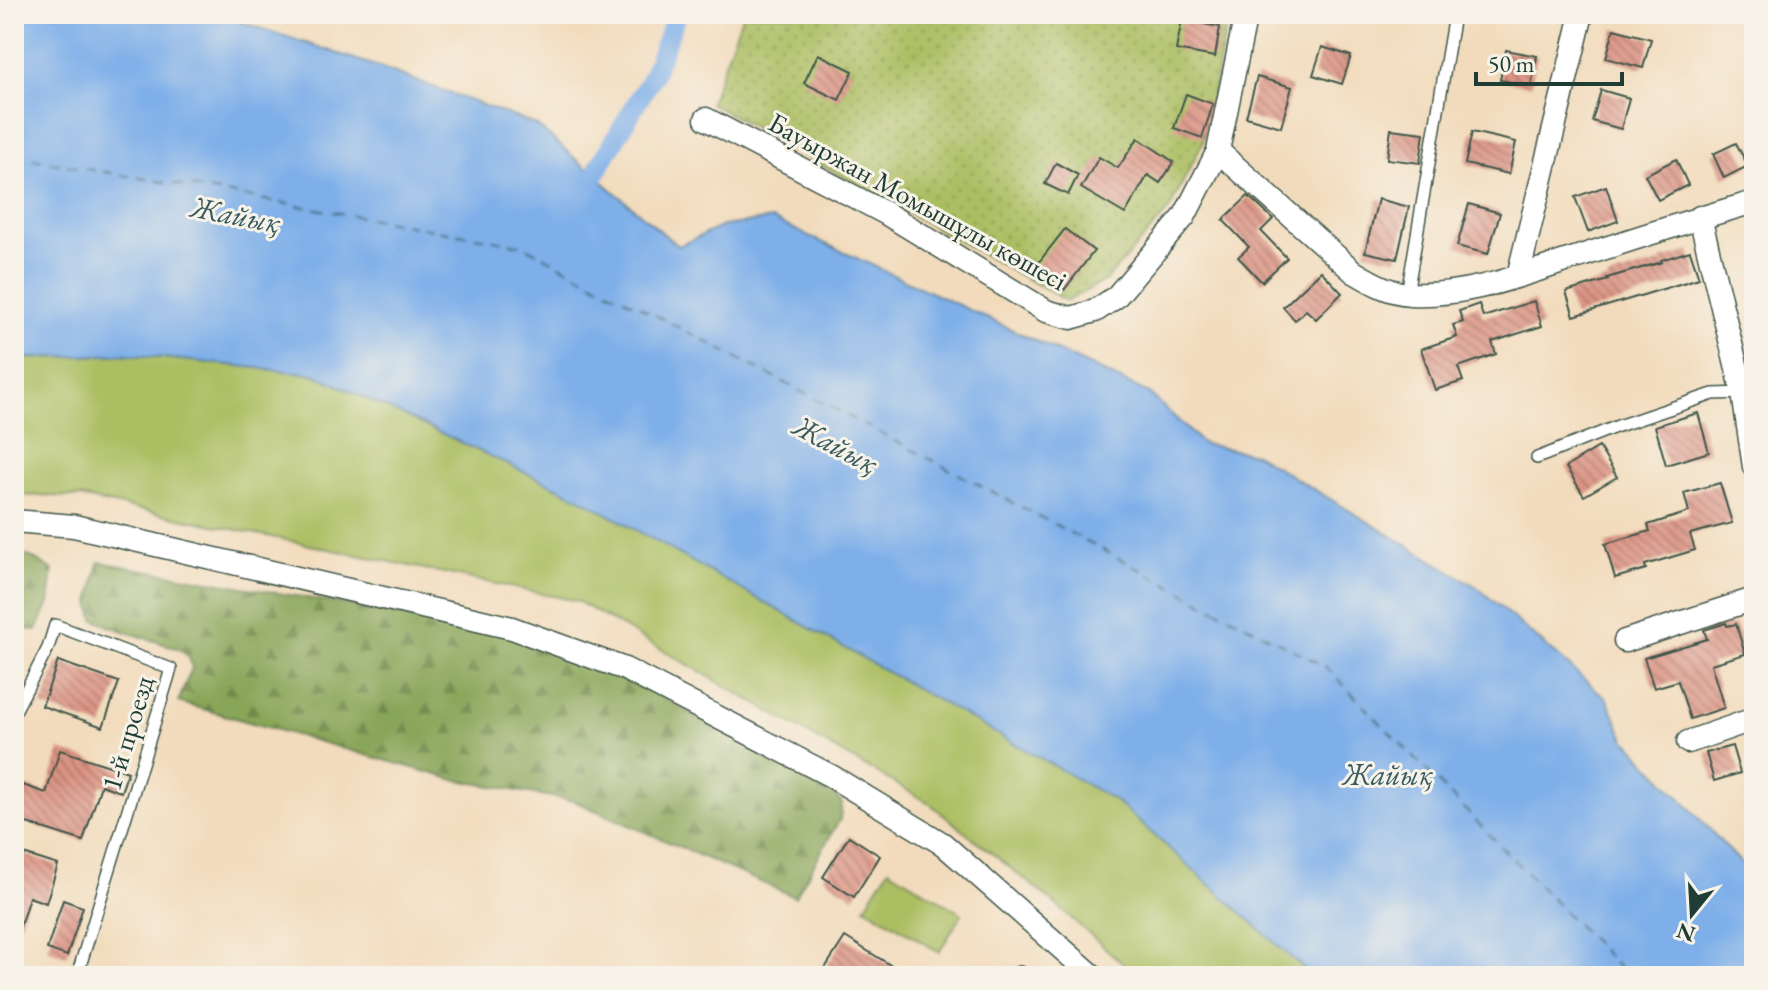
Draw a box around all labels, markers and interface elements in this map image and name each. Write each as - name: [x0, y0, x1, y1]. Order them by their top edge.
- scale bar: [1476, 36, 1622, 86]
- text: 50 m: [1488, 48, 1535, 79]
- street label: Бауыржан Момышұлы көшесі: [762, 104, 1074, 298]
- water label: Жайық: [186, 186, 284, 242]
- water label: Жайық: [785, 405, 885, 483]
- street label: 1-й проезд: [93, 671, 162, 795]
- water label: Жайық: [1340, 755, 1433, 794]
- north arrow: [1652, 874, 1732, 954]
- text: N: [1673, 916, 1699, 949]

